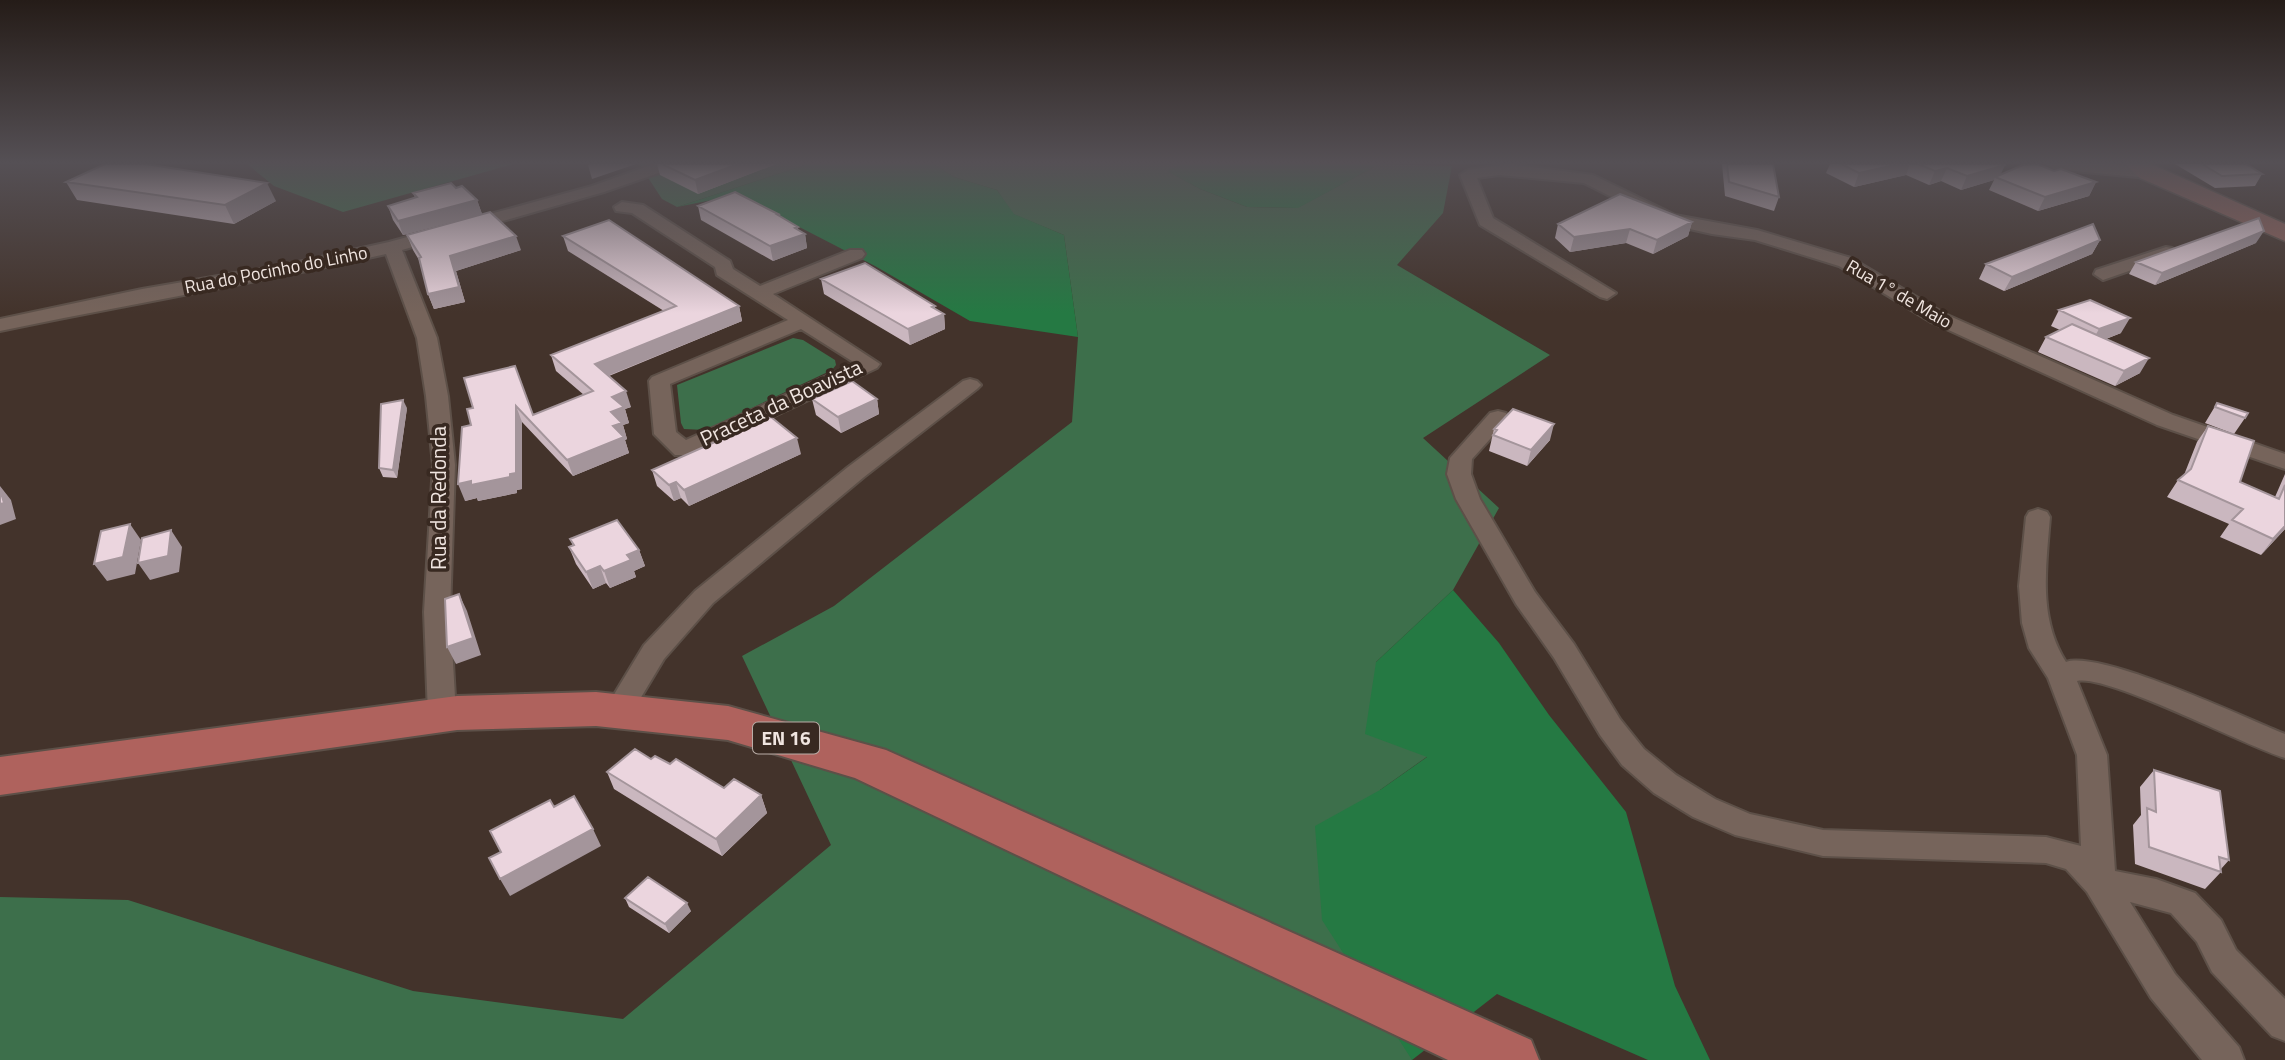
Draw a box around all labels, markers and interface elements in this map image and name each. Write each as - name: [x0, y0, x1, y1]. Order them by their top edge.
- street label: Rua do Pocinho do Linho: [182, 239, 370, 300]
- street label: Rua 1° de Maio: [1841, 252, 1957, 335]
- street label: Praceta da Boavista: [694, 350, 867, 454]
- street label: Rua da Redonda: [422, 426, 454, 570]
- road number: EN 16: [753, 722, 819, 754]

